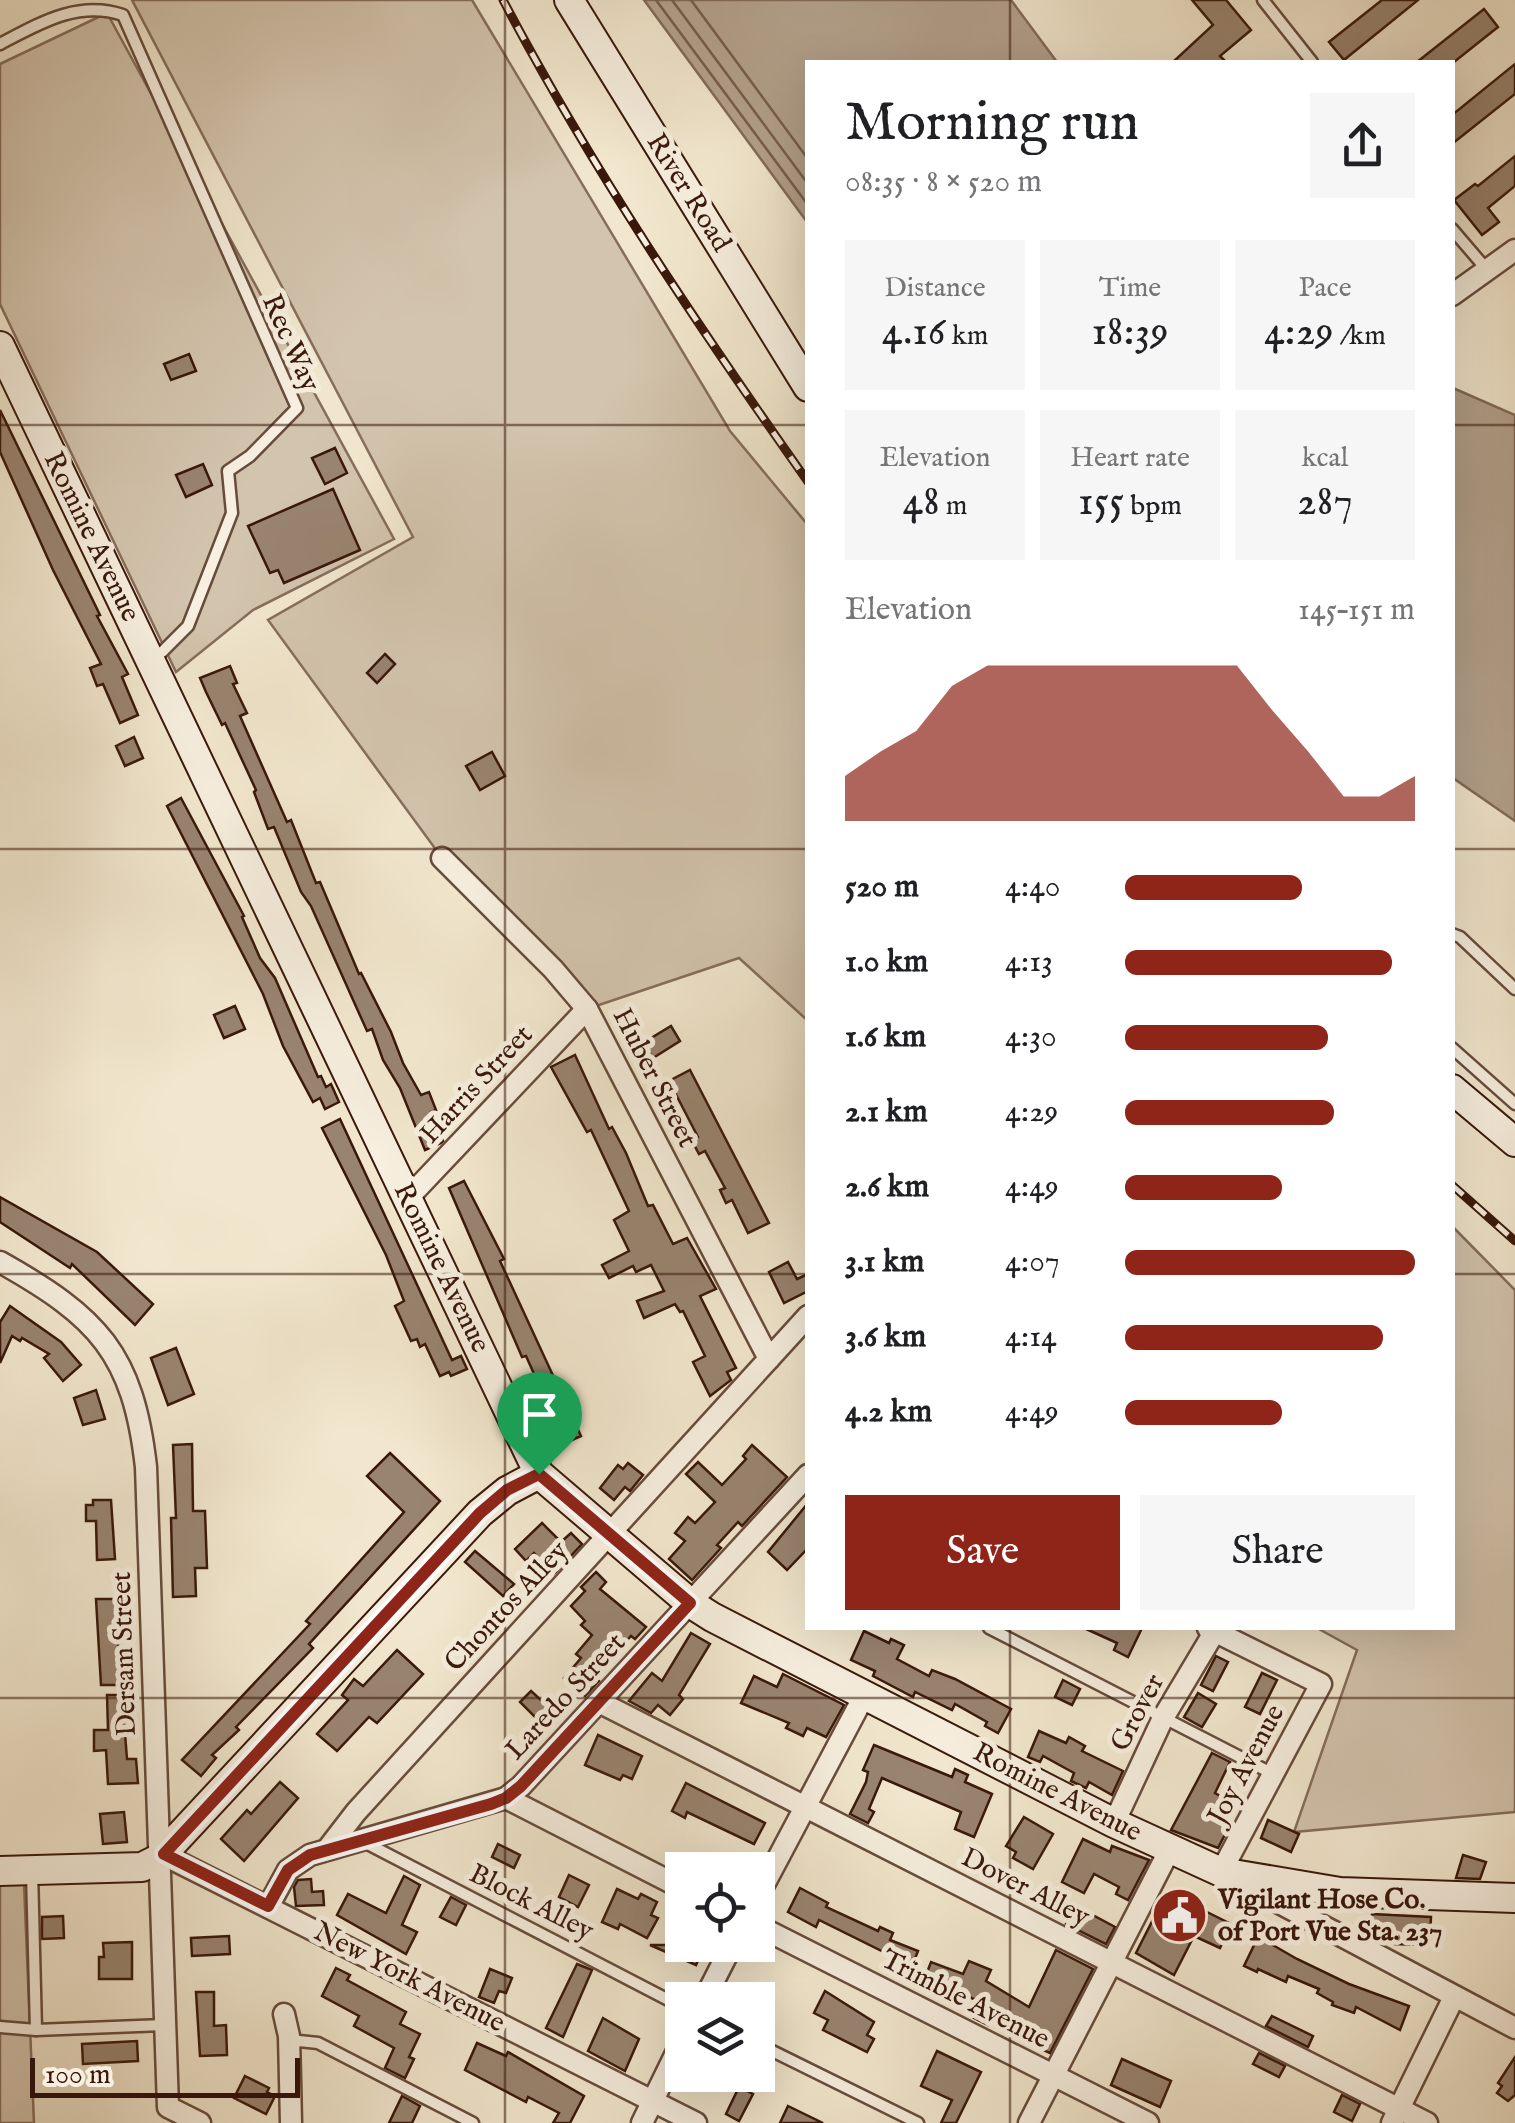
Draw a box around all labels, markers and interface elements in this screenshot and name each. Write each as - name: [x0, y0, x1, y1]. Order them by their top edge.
- text: Morning run: [845, 89, 1139, 159]
- button: share: [1310, 93, 1415, 198]
- street label: River Road: [638, 127, 738, 259]
- text: 08:35 · 8 × 520 m: [845, 162, 1042, 203]
- text: Distance: [884, 271, 986, 306]
- text: Time: [1099, 271, 1161, 306]
- text: Pace: [1299, 271, 1351, 306]
- street label: Rec Way: [253, 289, 327, 397]
- text: 4.16: [882, 306, 946, 359]
- text: 18:39: [1091, 306, 1169, 359]
- text: 4:29: [1264, 306, 1334, 359]
- text: km: [946, 319, 988, 354]
- text: /km: [1334, 319, 1386, 354]
- text: Elevation: [879, 441, 991, 476]
- text: Heart rate: [1070, 441, 1190, 476]
- text: kcal: [1302, 441, 1348, 476]
- street label: Romine Avenue: [35, 446, 147, 628]
- text: 48: [903, 476, 940, 529]
- text: 155: [1078, 476, 1124, 529]
- text: 287: [1297, 476, 1353, 529]
- text: m: [940, 489, 967, 524]
- text: bpm: [1124, 489, 1182, 524]
- text: Elevation: [845, 590, 972, 631]
- text: 145–151 m: [1298, 590, 1415, 631]
- text: 520 m: [845, 867, 919, 908]
- text: 4:40: [1005, 867, 1061, 908]
- text: 1.0 km: [845, 942, 928, 983]
- text: 4:13: [1005, 942, 1053, 983]
- street label: Huber Street: [604, 1002, 704, 1154]
- text: 1.6 km: [845, 1017, 926, 1058]
- text: 4:30: [1005, 1017, 1057, 1058]
- street label: Harris Street: [413, 1018, 541, 1152]
- text: 2.1 km: [845, 1092, 928, 1133]
- text: 4:29: [1005, 1092, 1058, 1133]
- text: 2.6 km: [845, 1167, 929, 1208]
- text: 4:49: [1005, 1167, 1059, 1208]
- street label: Romine Avenue: [385, 1177, 497, 1359]
- text: 3.1 km: [845, 1242, 925, 1283]
- text: 4:07: [1005, 1242, 1060, 1283]
- text: 3.6 km: [845, 1317, 926, 1358]
- text: 4:14: [1005, 1317, 1057, 1358]
- pin: [497, 1372, 582, 1475]
- icon: arrive: [512, 1387, 567, 1442]
- text: 4.2 km: [845, 1392, 932, 1433]
- text: 4:49: [1005, 1392, 1059, 1433]
- button: Save: [845, 1495, 1120, 1610]
- button: Share: [1140, 1495, 1415, 1610]
- street label: Chontos Alley: [438, 1534, 577, 1680]
- street label: Dersam Street: [105, 1571, 145, 1737]
- street label: Laredo Street: [498, 1626, 634, 1768]
- street label: Grover: [1103, 1668, 1173, 1758]
- street label: Joy Avenue: [1199, 1699, 1293, 1834]
- street label: Romine Avenue: [967, 1735, 1147, 1851]
- street label: Dover Alley: [955, 1841, 1095, 1935]
- map controls: [665, 1852, 775, 2092]
- button: locate: [665, 1852, 775, 1962]
- street label: Block Alley: [463, 1857, 599, 1949]
- place label: Vigilant Hose Co. of Port Vue Sta. 237: [1217, 1883, 1442, 1950]
- public building icon: Vigilant Hose Co. of Port Vue Sta. 237: [1149, 1886, 1209, 1946]
- street label: New York Avenue: [307, 1915, 511, 2041]
- street label: Trimble Avenue: [875, 1943, 1055, 2058]
- button: layers: [665, 1982, 775, 2092]
- scale bar: [30, 2053, 300, 2098]
- text: 100 m: [45, 2058, 111, 2093]

